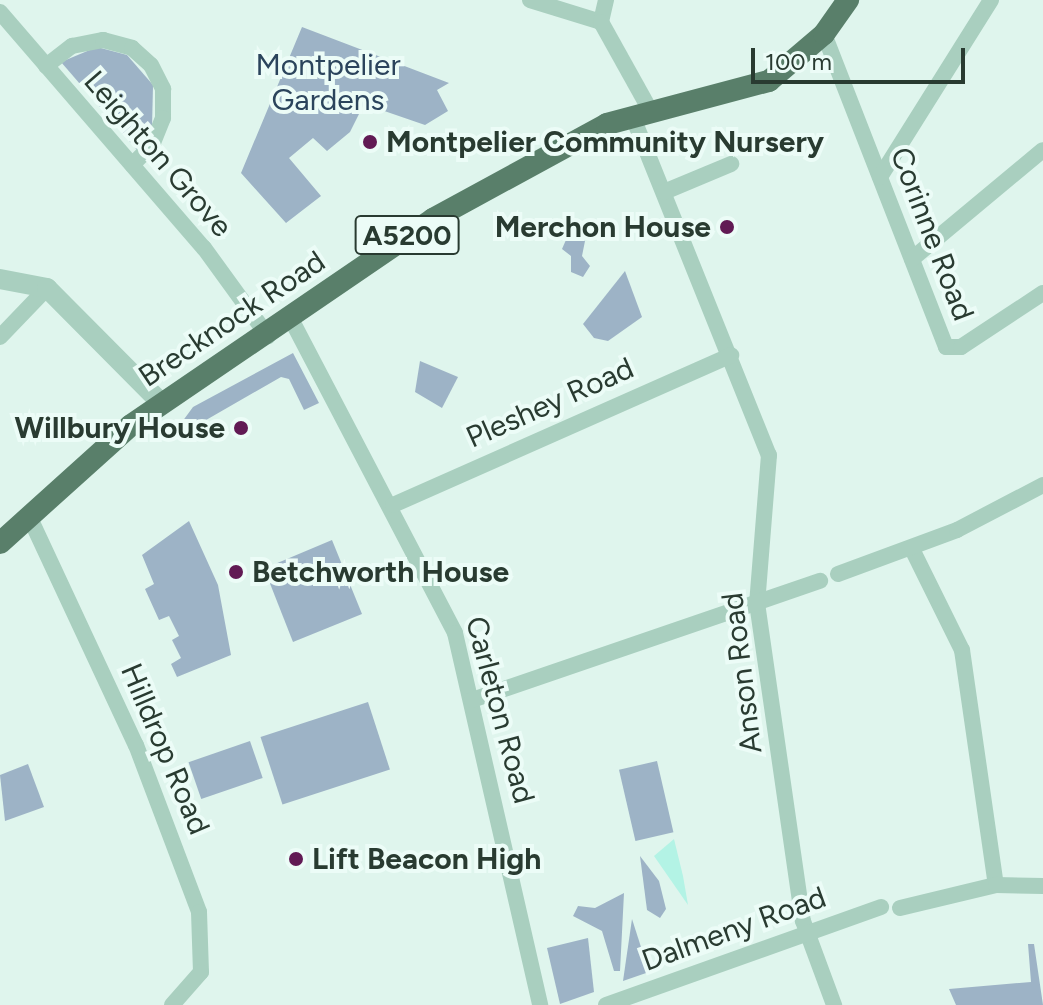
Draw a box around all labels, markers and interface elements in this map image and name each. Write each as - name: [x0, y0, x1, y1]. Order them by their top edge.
- scale bar: [755, 32, 969, 82]
- park label: Montpelier Gardens: [255, 47, 401, 118]
- text: 100 m: [765, 47, 832, 76]
- street label: Leighton Grove: [76, 64, 240, 244]
- place label: Montpelier Community Nursery: [386, 124, 824, 160]
- marker: Montpelier Community Nursery: [361, 133, 379, 151]
- street label: Corinne Road: [883, 142, 981, 326]
- place label: Merchon House: [495, 209, 711, 245]
- road number: A5200: [353, 211, 461, 259]
- marker: Merchon House: [718, 218, 736, 236]
- street label: Brecknock Road: [132, 243, 332, 395]
- street label: Pleshey Road: [461, 350, 639, 456]
- place label: Willbury House: [15, 410, 225, 446]
- marker: Willbury House: [232, 419, 250, 437]
- place label: Betchworth House: [252, 554, 509, 590]
- marker: Betchworth House: [227, 563, 245, 581]
- street label: Anson Road: [714, 591, 770, 755]
- street label: Carleton Road: [458, 613, 542, 807]
- street label: Hilldrop Road: [113, 658, 217, 840]
- place label: Lift Beacon High: [312, 841, 541, 877]
- marker: Lift Beacon High: [287, 850, 305, 868]
- street label: Dalmeny Road: [637, 879, 831, 979]

